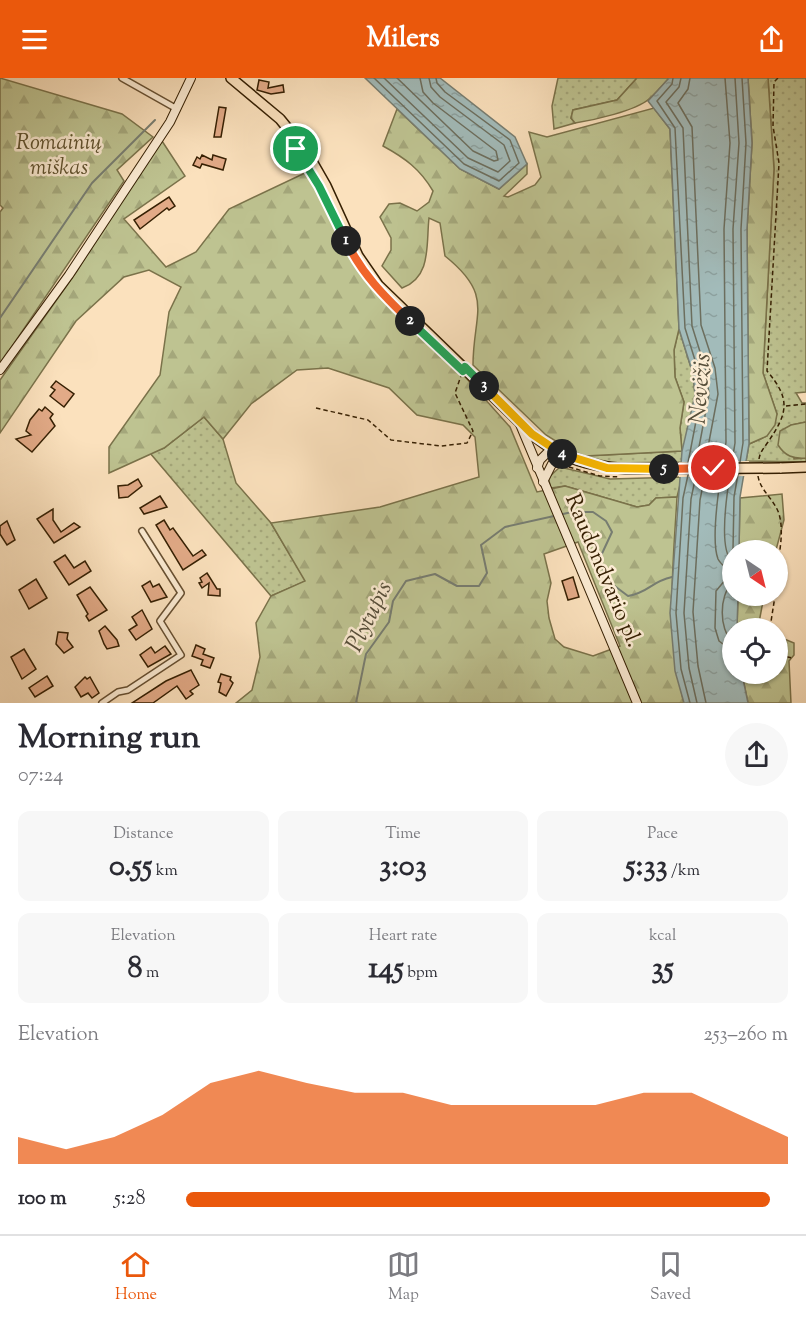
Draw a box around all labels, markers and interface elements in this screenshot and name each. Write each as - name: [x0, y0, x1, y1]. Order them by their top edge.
- text: Milers: [366, 20, 440, 59]
- icon: menu: [18, 23, 51, 56]
- icon: share: [755, 23, 788, 56]
- pin: [270, 123, 321, 174]
- park label: Romainių miškas: [16, 128, 102, 185]
- icon: arrive: [279, 132, 312, 165]
- pin: 1: [331, 226, 361, 256]
- text: 1: [343, 229, 349, 252]
- pin: 2: [395, 306, 425, 336]
- text: 2: [406, 309, 414, 332]
- water label: Nevėžis: [682, 352, 720, 426]
- pin: 3: [469, 371, 499, 401]
- text: 3: [481, 374, 487, 397]
- pin: 4: [547, 439, 577, 469]
- text: 4: [558, 442, 566, 465]
- pin: [688, 442, 739, 493]
- icon: check: [697, 451, 730, 484]
- pin: 5: [649, 454, 679, 484]
- text: 5: [661, 457, 667, 480]
- street label: Raudondvario pl.: [555, 489, 649, 653]
- north arrow: [722, 540, 788, 606]
- map controls: [722, 540, 788, 684]
- water label: Plytupis: [338, 576, 402, 658]
- button: locate: [722, 618, 788, 684]
- text: Morning run: [18, 715, 200, 763]
- button: share: [725, 723, 788, 786]
- text: 07:24: [18, 762, 63, 791]
- text: Distance: [113, 823, 174, 846]
- text: Time: [385, 823, 421, 846]
- text: Pace: [647, 823, 678, 846]
- text: 0.55: [109, 846, 152, 889]
- text: 3:03: [379, 846, 427, 889]
- text: 5:33: [625, 846, 668, 889]
- text: km: [152, 860, 178, 883]
- text: /km: [668, 860, 700, 883]
- text: Elevation: [111, 925, 176, 948]
- text: Heart rate: [369, 925, 437, 948]
- text: kcal: [649, 925, 676, 948]
- text: 8: [128, 948, 143, 991]
- text: 145: [368, 948, 404, 991]
- text: 35: [651, 948, 674, 991]
- text: m: [143, 962, 159, 985]
- text: bpm: [404, 962, 438, 985]
- text: Elevation: [18, 1021, 99, 1050]
- text: 253–260 m: [703, 1021, 788, 1050]
- text: 100 m: [18, 1185, 67, 1214]
- text: 5:28: [114, 1185, 145, 1214]
- tab: Home: [115, 1248, 157, 1307]
- tab: Map: [387, 1248, 420, 1307]
- tab: Saved: [650, 1248, 691, 1307]

